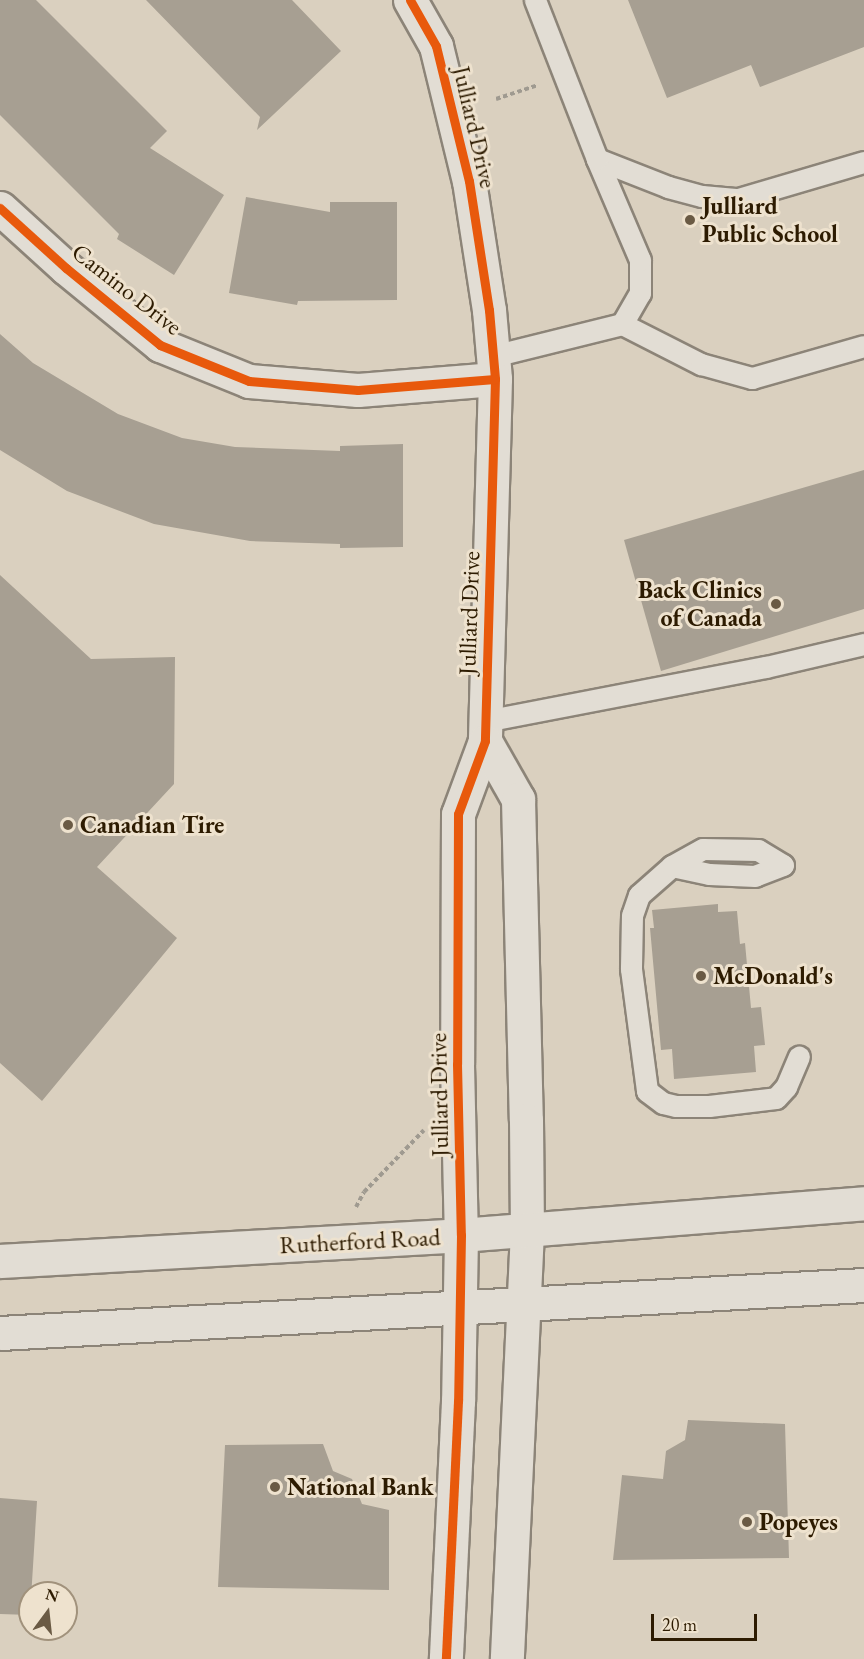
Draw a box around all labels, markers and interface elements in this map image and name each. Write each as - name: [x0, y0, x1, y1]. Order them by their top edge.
- street label: Julliard Drive: [447, 63, 503, 191]
- place label: Julliard Public School: [702, 192, 838, 248]
- marker: Julliard Public School: [683, 213, 697, 227]
- street label: Camino Drive: [66, 237, 188, 341]
- street label: Julliard Drive: [452, 551, 486, 675]
- place label: Back Clinics of Canada: [638, 576, 762, 632]
- marker: Back Clinics of Canada: [767, 595, 785, 613]
- place label: Canadian Tire: [80, 811, 224, 839]
- marker: Canadian Tire: [61, 818, 75, 832]
- place label: McDonald's: [713, 962, 833, 990]
- marker: McDonald's: [694, 969, 708, 983]
- street label: Julliard Drive: [424, 1033, 454, 1157]
- street label: Rutherford Road: [279, 1222, 441, 1260]
- place label: National Bank: [287, 1473, 434, 1501]
- marker: National Bank: [268, 1480, 282, 1494]
- place label: Popeyes: [759, 1508, 838, 1536]
- marker: Popeyes: [740, 1515, 754, 1529]
- north arrow: [18, 1581, 78, 1641]
- text: N: [43, 1583, 61, 1607]
- scale bar: [654, 1602, 760, 1640]
- text: 20 m: [662, 1613, 697, 1636]

